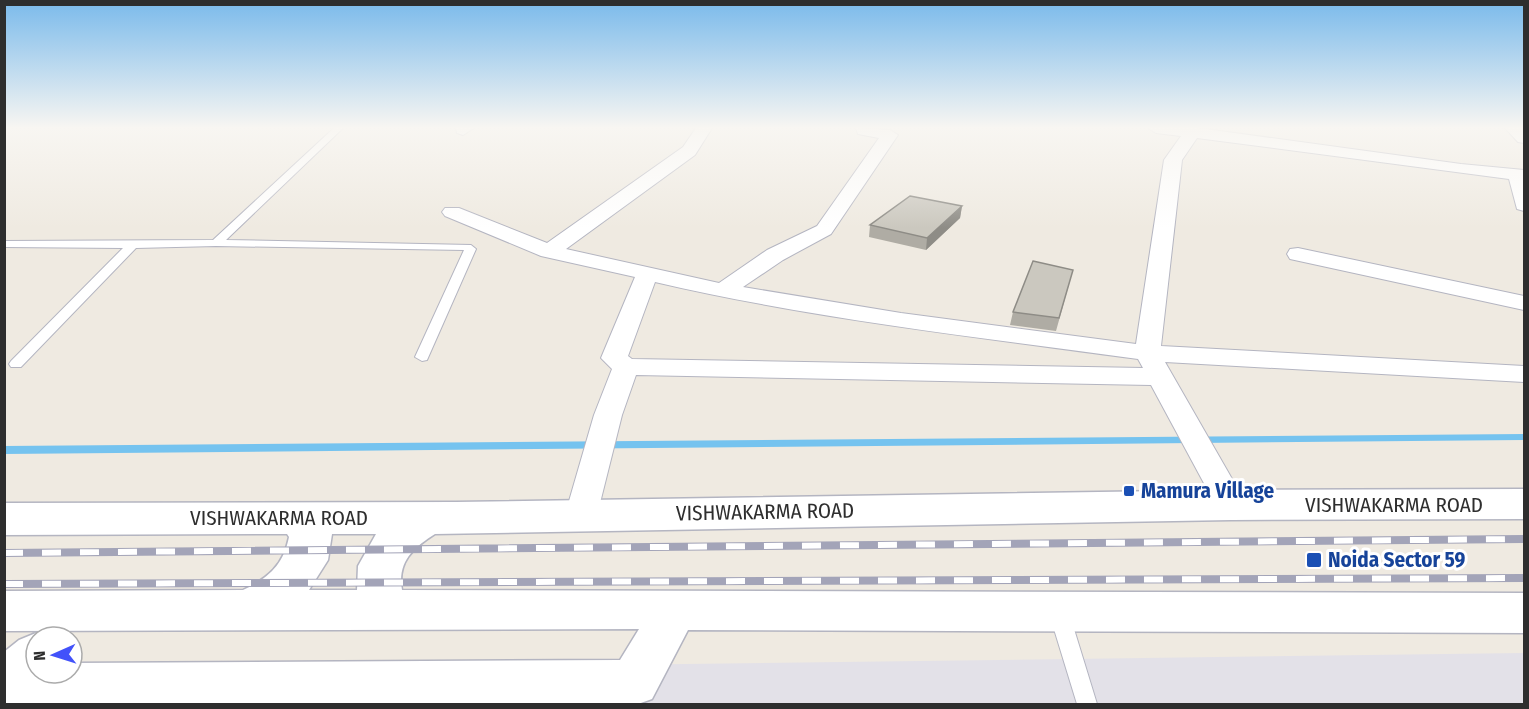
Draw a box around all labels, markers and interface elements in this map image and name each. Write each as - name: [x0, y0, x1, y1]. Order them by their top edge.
- place label: Mamura Village: [1141, 478, 1274, 504]
- marker: Mamura Village: [1122, 484, 1136, 498]
- street label: VISHWAKARMA ROAD: [1305, 492, 1483, 518]
- street label: VISHWAKARMA ROAD: [676, 497, 854, 527]
- street label: VISHWAKARMA ROAD: [190, 505, 368, 531]
- place label: Noida Sector 59: [1328, 547, 1465, 573]
- marker: Noida Sector 59: [1305, 551, 1323, 569]
- north arrow: [24, 625, 84, 685]
- text: N: [30, 650, 49, 661]

